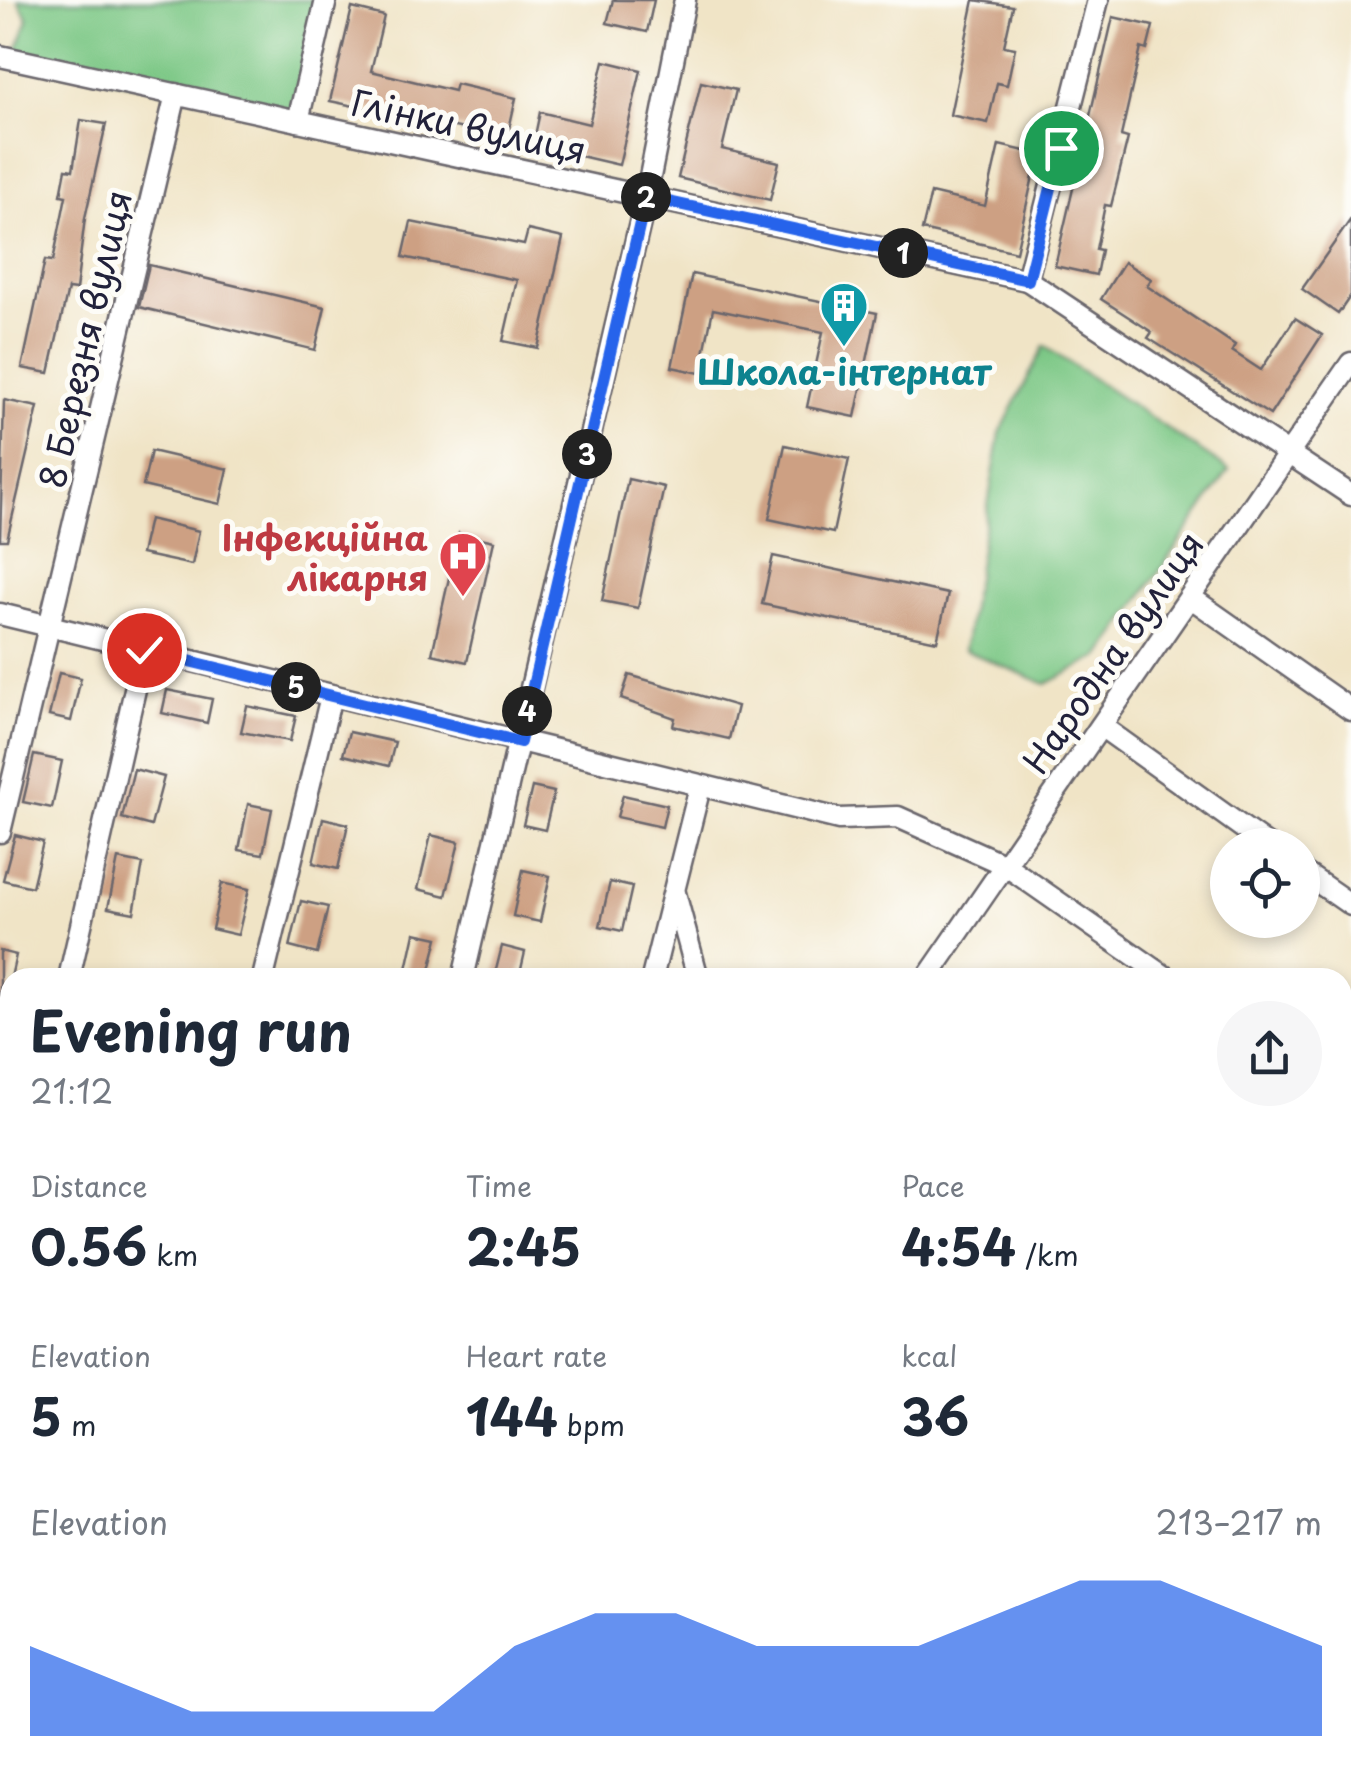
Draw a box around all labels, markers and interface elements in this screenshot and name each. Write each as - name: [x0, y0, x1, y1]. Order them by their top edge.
- street label: Глінки вулиця: [347, 74, 591, 176]
- pin: [1019, 106, 1104, 191]
- icon: arrive: [1034, 121, 1089, 176]
- pin: 2: [621, 172, 671, 222]
- text: 2: [636, 175, 656, 218]
- street label: 8 Березня вулиця: [24, 185, 144, 493]
- pin: 1: [878, 228, 928, 278]
- text: 1: [896, 231, 910, 274]
- building icon: Школа-інтернат: [818, 280, 870, 348]
- place label: Школа-інтернат: [697, 344, 992, 397]
- pin: 3: [562, 429, 612, 479]
- text: 3: [578, 432, 596, 475]
- place label: Інфекційна лікарня: [222, 510, 428, 603]
- street label: Народна вулиця: [1009, 520, 1215, 784]
- hospital icon: Інфекційна лікарня: [437, 530, 489, 598]
- pin: [102, 608, 187, 693]
- icon: check: [117, 623, 172, 678]
- pin: 5: [271, 662, 321, 712]
- text: 5: [287, 665, 305, 708]
- pin: 4: [502, 686, 552, 736]
- text: 4: [517, 689, 537, 732]
- map controls: [1210, 828, 1320, 938]
- button: locate: [1210, 828, 1320, 938]
- text: Evening run: [30, 988, 352, 1071]
- button: share: [1217, 1001, 1322, 1106]
- text: 21:12: [30, 1067, 113, 1115]
- text: Distance: [30, 1164, 148, 1207]
- text: Time: [466, 1164, 532, 1207]
- text: Pace: [901, 1164, 965, 1207]
- text: 0.56: [30, 1207, 147, 1283]
- text: 2:45: [466, 1207, 581, 1283]
- text: 4:54: [901, 1207, 1016, 1283]
- text: km: [147, 1233, 198, 1276]
- text: /km: [1016, 1233, 1079, 1276]
- text: Elevation: [30, 1334, 151, 1377]
- text: Heart rate: [466, 1334, 607, 1377]
- text: kcal: [901, 1334, 957, 1377]
- text: 5: [30, 1377, 62, 1453]
- text: 144: [466, 1377, 558, 1453]
- text: 36: [901, 1377, 969, 1453]
- text: m: [62, 1403, 97, 1446]
- text: bpm: [558, 1403, 625, 1446]
- text: Elevation: [30, 1498, 168, 1546]
- text: 213–217 m: [1155, 1498, 1322, 1546]

